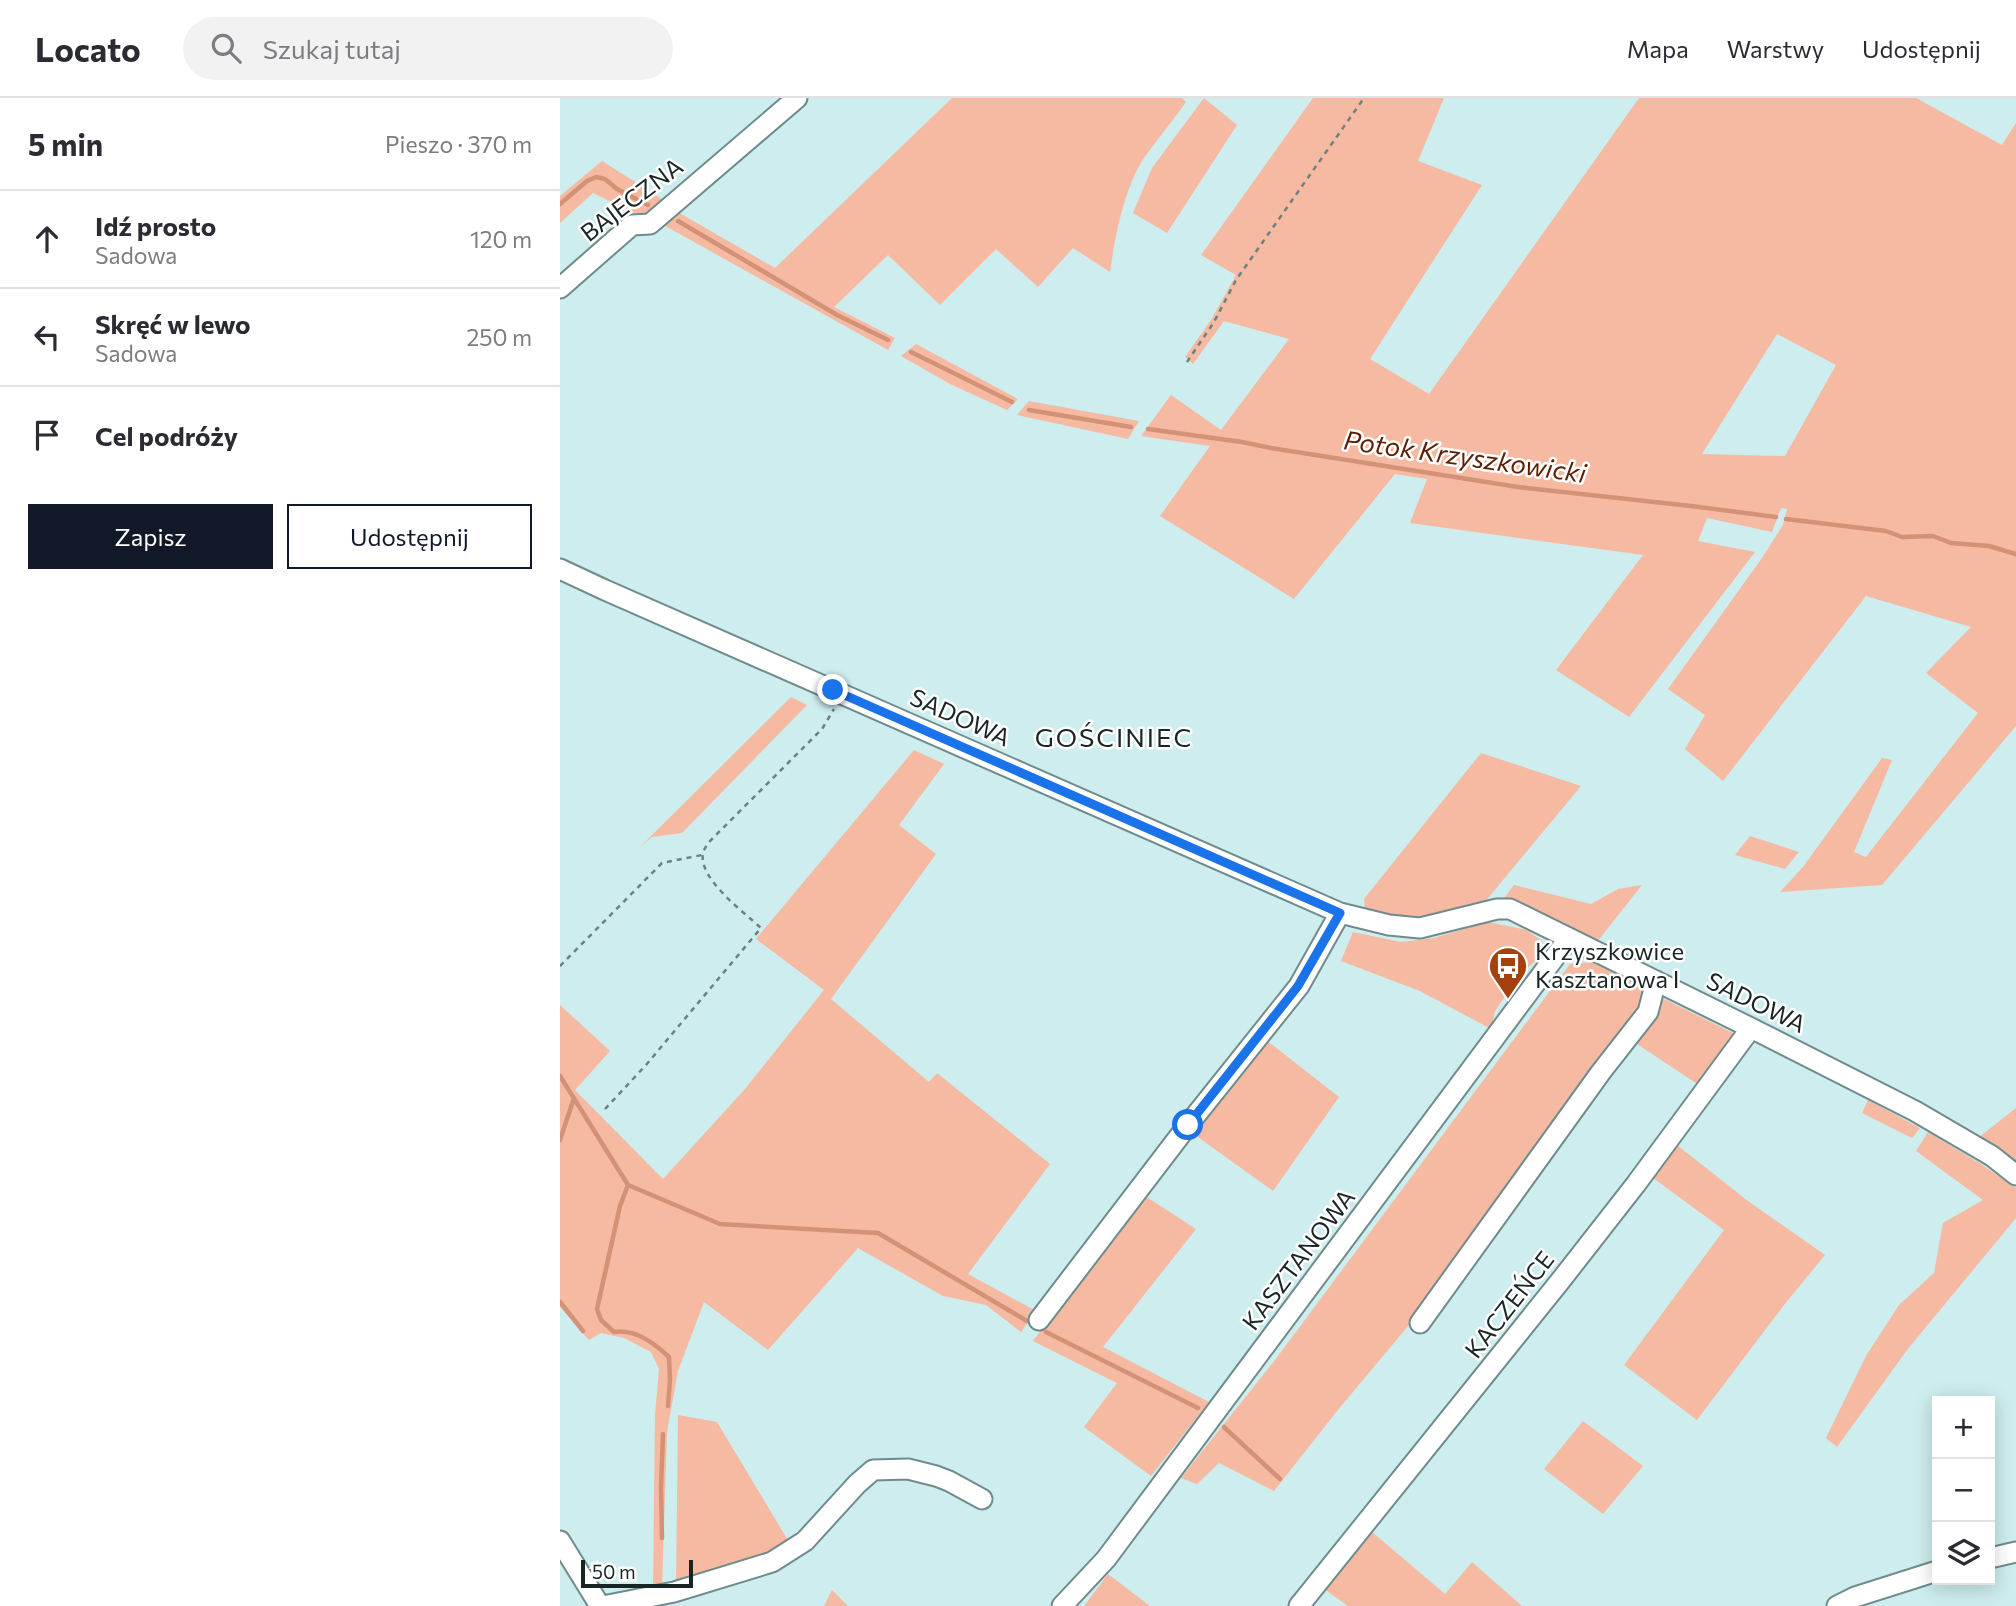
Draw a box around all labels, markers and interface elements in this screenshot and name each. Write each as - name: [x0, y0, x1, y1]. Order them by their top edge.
- search box: [183, 17, 673, 80]
- text: Locato: [35, 28, 141, 69]
- icon: search: [207, 29, 245, 67]
- text: Szukaj tutaj: [263, 33, 401, 64]
- text: Mapa: [1627, 34, 1689, 63]
- text: Warstwy: [1727, 34, 1824, 63]
- text: Udostępnij: [1862, 34, 1981, 63]
- text: 5 min: [28, 125, 103, 162]
- text: Pieszo · 370 m: [385, 130, 532, 158]
- street label: BAJECZNA: [574, 151, 688, 247]
- text: Idź prosto: [95, 210, 216, 241]
- icon: ahead: [28, 220, 66, 258]
- text: 120 m: [470, 225, 532, 253]
- text: Sadowa: [95, 241, 177, 269]
- text: Skręć w lewo: [95, 308, 251, 339]
- icon: left: [28, 318, 66, 356]
- text: 250 m: [467, 323, 532, 351]
- text: Sadowa: [95, 339, 177, 367]
- icon: arrive: [28, 416, 66, 454]
- text: Cel podróży: [95, 420, 238, 451]
- water label: Potok Krzyszkowicki: [1342, 423, 1590, 488]
- button: Zapisz: [28, 504, 273, 569]
- button: Udostępnij: [287, 504, 532, 569]
- route end: [817, 674, 848, 705]
- street label: SADOWA: [906, 682, 1015, 752]
- district label: GOŚCINIEC: [1035, 721, 1193, 752]
- place label: Krzyszkowice Kasztanowa I: [1535, 936, 1684, 993]
- bus stop icon: Krzyszkowice Kasztanowa I: [1487, 945, 1529, 1000]
- street label: SADOWA: [1702, 965, 1811, 1038]
- route start: [1172, 1109, 1203, 1140]
- street label: KASZTANOWA: [1235, 1183, 1360, 1335]
- street label: KACZEŃCE: [1458, 1245, 1560, 1363]
- map controls: [1932, 1396, 1995, 1585]
- button: +: [1932, 1396, 1995, 1459]
- button: −: [1932, 1459, 1995, 1522]
- button: layers: [1932, 1522, 1995, 1585]
- scale bar: [581, 1557, 693, 1589]
- text: 50 m: [592, 1560, 636, 1583]

